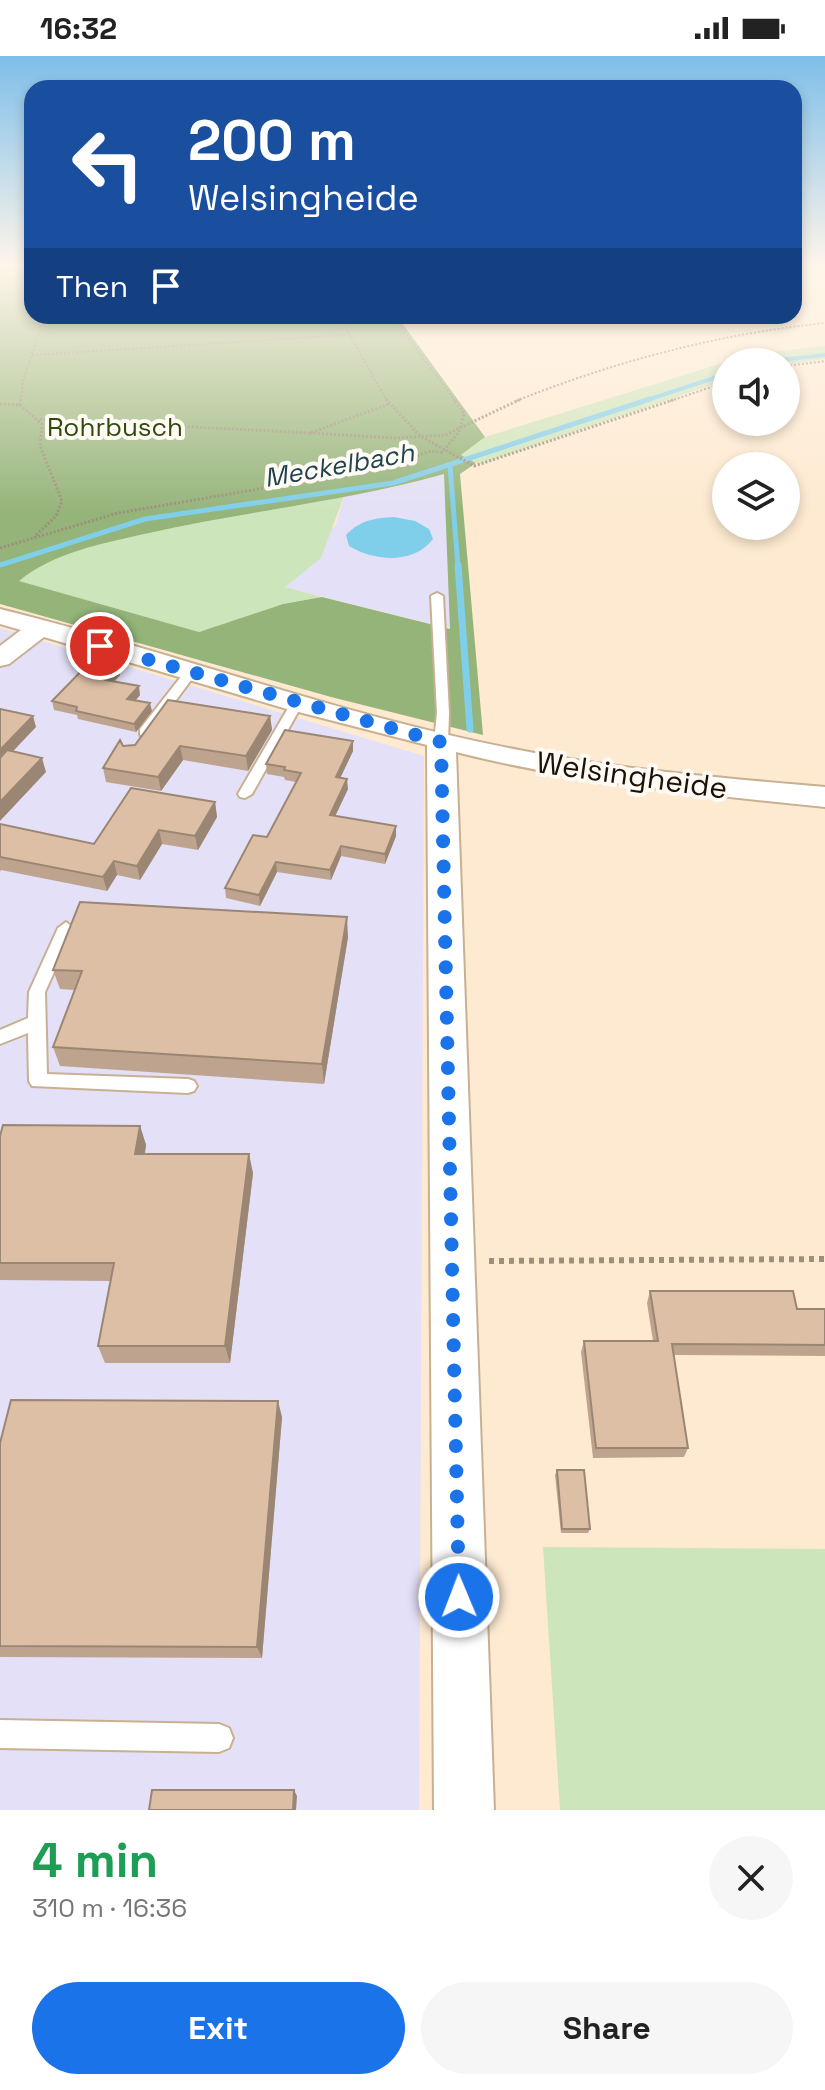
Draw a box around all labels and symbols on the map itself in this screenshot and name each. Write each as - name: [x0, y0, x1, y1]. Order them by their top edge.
- park label: Rohrbusch: [47, 410, 183, 444]
- water label: Meckelbach: [262, 435, 418, 495]
- pin: [66, 612, 134, 680]
- street label: Welsingheide: [534, 742, 730, 808]
- position arrow: [417, 1555, 501, 1639]

